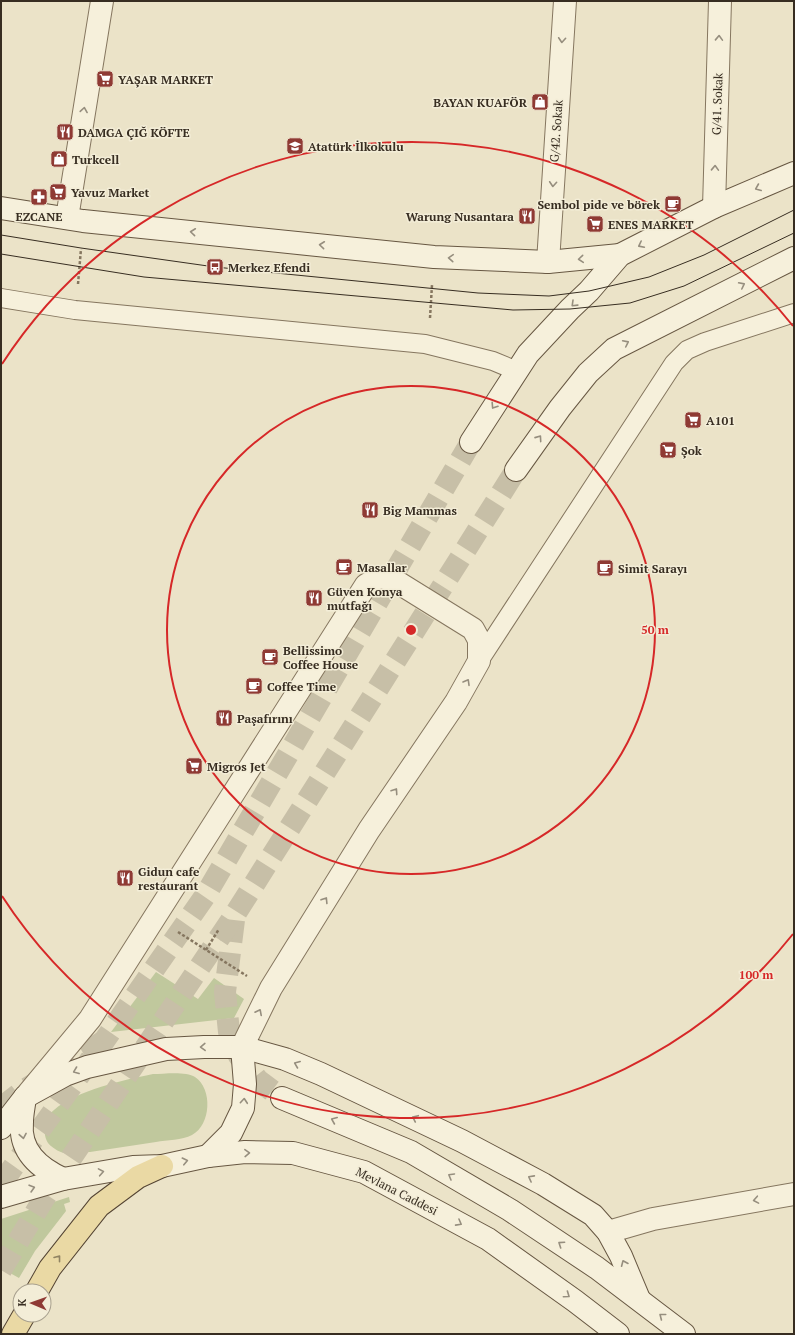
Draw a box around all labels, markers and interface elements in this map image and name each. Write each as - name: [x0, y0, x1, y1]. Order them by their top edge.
- one-way arrow: [714, 35, 723, 41]
- one-way arrow: [558, 37, 567, 43]
- supermarket icon: YAŞAR MARKET: [95, 69, 115, 89]
- place label: YAŞAR MARKET: [118, 72, 213, 88]
- street label: G/41. Sokak: [708, 72, 726, 135]
- shop icon: BAYAN KUAFÖR: [530, 92, 550, 112]
- place label: BAYAN KUAFÖR: [433, 95, 528, 110]
- street label: G/42. Sokak: [546, 99, 566, 163]
- one-way arrow: [80, 107, 88, 114]
- restaurant icon: DAMGA ÇIĞ KÖFTE: [55, 122, 75, 142]
- place label: DAMGA ÇIĞ KÖFTE: [78, 125, 190, 140]
- school or university icon: Atatürk İlkokulu: [285, 136, 305, 156]
- place label: Atatürk İlkokulu: [308, 139, 404, 154]
- shop icon: Turkcell: [49, 149, 69, 169]
- place label: Turkcell: [72, 152, 119, 167]
- one-way arrow: [711, 165, 719, 171]
- one-way arrow: [549, 181, 558, 187]
- supermarket icon: Yavuz Market: [48, 182, 68, 202]
- one-way arrow: [755, 183, 763, 191]
- place label: Yavuz Market: [71, 185, 150, 200]
- pharmacy icon: EZCANE: [29, 187, 49, 207]
- cafe icon: Sembol pide ve börek: [663, 194, 683, 214]
- place label: Sembol pide ve börek: [537, 197, 660, 212]
- restaurant icon: Warung Nusantara: [517, 206, 537, 226]
- place label: EZCANE: [15, 209, 63, 224]
- place label: Warung Nusantara: [406, 209, 514, 224]
- supermarket icon: ENES MARKET: [585, 214, 605, 234]
- place label: ENES MARKET: [608, 217, 694, 232]
- one-way arrow: [190, 228, 196, 237]
- one-way arrow: [638, 240, 645, 247]
- one-way arrow: [319, 241, 325, 250]
- one-way arrow: [448, 253, 455, 262]
- one-way arrow: [578, 254, 584, 263]
- bus stop icon: Merkez Efendi: [205, 257, 225, 277]
- place label: Merkez Efendi: [228, 260, 310, 275]
- one-way arrow: [738, 282, 745, 290]
- one-way arrow: [572, 299, 579, 306]
- one-way arrow: [621, 340, 629, 348]
- one-way arrow: [492, 402, 499, 409]
- supermarket icon: A101: [683, 410, 703, 430]
- place label: A101: [706, 413, 735, 428]
- one-way arrow: [534, 435, 542, 442]
- supermarket icon: Şok: [658, 440, 678, 460]
- place label: Şok: [681, 443, 702, 459]
- restaurant icon: Big Mammas: [360, 500, 380, 520]
- place label: Big Mammas: [383, 503, 457, 518]
- cafe icon: Masallar: [334, 557, 354, 577]
- cafe icon: Simit Sarayı: [595, 558, 615, 578]
- place label: Masallar: [357, 560, 408, 575]
- place label: Simit Sarayı: [618, 561, 687, 576]
- place label: Güven Konya mutfağı: [327, 584, 403, 613]
- restaurant icon: Güven Konya mutfağı: [304, 588, 324, 608]
- text: 50 m: [641, 622, 669, 637]
- centre of rings: [404, 623, 418, 637]
- place label: Bellissimo Coffee House: [283, 643, 359, 672]
- cafe icon: Bellissimo Coffee House: [260, 647, 280, 667]
- cafe icon: Coffee Time: [244, 676, 264, 696]
- place label: Coffee Time: [267, 679, 337, 694]
- one-way arrow: [463, 679, 470, 686]
- restaurant icon: Paşafırını: [214, 708, 234, 728]
- place label: Paşafırını: [237, 711, 293, 726]
- supermarket icon: Migros Jet: [184, 756, 204, 776]
- place label: Migros Jet: [207, 759, 266, 774]
- one-way arrow: [390, 788, 397, 795]
- place label: Gidun cafe restaurant: [138, 864, 200, 893]
- restaurant icon: Gidun cafe restaurant: [115, 868, 135, 888]
- one-way arrow: [321, 897, 328, 904]
- text: 100 m: [739, 967, 773, 982]
- one-way arrow: [254, 1009, 262, 1016]
- one-way arrow: [200, 1043, 206, 1051]
- one-way arrow: [293, 1061, 301, 1069]
- one-way arrow: [72, 1067, 79, 1075]
- one-way arrow: [239, 1098, 248, 1104]
- one-way arrow: [412, 1115, 419, 1123]
- one-way arrow: [330, 1116, 337, 1124]
- one-way arrow: [18, 1133, 27, 1139]
- one-way arrow: [244, 1148, 250, 1157]
- one-way arrow: [181, 1157, 188, 1166]
- street label: Mevlana Caddesi: [353, 1164, 441, 1218]
- one-way arrow: [98, 1168, 104, 1177]
- one-way arrow: [448, 1173, 455, 1180]
- one-way arrow: [528, 1175, 535, 1182]
- one-way arrow: [28, 1184, 35, 1193]
- one-way arrow: [752, 1196, 759, 1204]
- one-way arrow: [455, 1218, 462, 1226]
- one-way arrow: [558, 1241, 565, 1249]
- one-way arrow: [53, 1256, 60, 1263]
- one-way arrow: [621, 1259, 629, 1267]
- north arrow: [12, 1283, 52, 1323]
- one-way arrow: [563, 1290, 570, 1297]
- text: K: [15, 1298, 29, 1307]
- one-way arrow: [659, 1314, 666, 1321]

